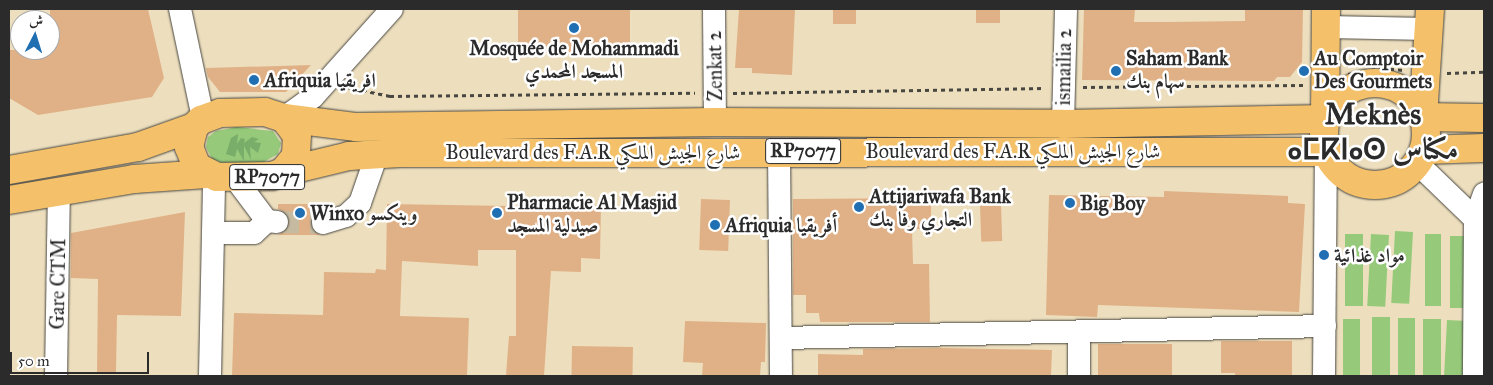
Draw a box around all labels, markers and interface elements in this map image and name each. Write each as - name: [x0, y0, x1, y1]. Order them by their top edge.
- north arrow: [10, 10, 60, 60]
- text: ش: [29, 11, 44, 30]
- marker: Mosquée de Mohammadi المسجد المحمدي: [568, 22, 580, 34]
- street label: ismailia 2: [1051, 28, 1077, 106]
- street label: Zenkat 2: [702, 30, 728, 102]
- place label: Mosquée de Mohammadi المسجد المحمدي: [469, 36, 679, 83]
- place label: Saham Bank سهام بنك: [1126, 47, 1228, 94]
- place label: Au Comptoir Des Gourmets: [1314, 47, 1432, 94]
- marker: Saham Bank سهام بنك: [1110, 65, 1122, 77]
- marker: Au Comptoir Des Gourmets: [1298, 65, 1310, 77]
- place label: Afriquia افريقيا: [264, 68, 376, 92]
- marker: Afriquia افريقيا: [248, 74, 260, 86]
- district label: Meknès ⴰⵎⴽⵏⴰⵙ مكناس: [1288, 96, 1458, 166]
- road number: RP7077: [764, 134, 842, 168]
- street label: Boulevard des F.A.R شارع الجيش الملكي: [866, 139, 1160, 163]
- street label: Boulevard des F.A.R شارع الجيش الملكي: [446, 140, 740, 164]
- road number: RP7077: [228, 160, 306, 193]
- place label: Attijariwafa Bank التجاري وفا بنك: [869, 184, 1011, 231]
- place label: Pharmacie Al Masjid صيدلية المسجد: [507, 190, 677, 237]
- place label: Big Boy: [1080, 191, 1145, 215]
- marker: Big Boy: [1064, 197, 1076, 209]
- place label: Winxo وينكسو: [310, 201, 417, 225]
- marker: Attijariwafa Bank التجاري وفا بنك: [853, 201, 865, 213]
- marker: Winxo وينكسو: [294, 207, 306, 219]
- marker: Pharmacie Al Masjid صيدلية المسجد: [491, 207, 503, 219]
- place label: Afriquia أفريقيا: [725, 213, 837, 237]
- marker: Afriquia أفريقيا: [709, 219, 721, 231]
- street label: Gare CTM: [45, 238, 71, 330]
- place label: مواد غذائية: [1334, 243, 1405, 267]
- marker: مواد غذائية: [1318, 249, 1330, 261]
- scale bar: [12, 342, 151, 374]
- text: 50 m: [18, 352, 50, 370]

